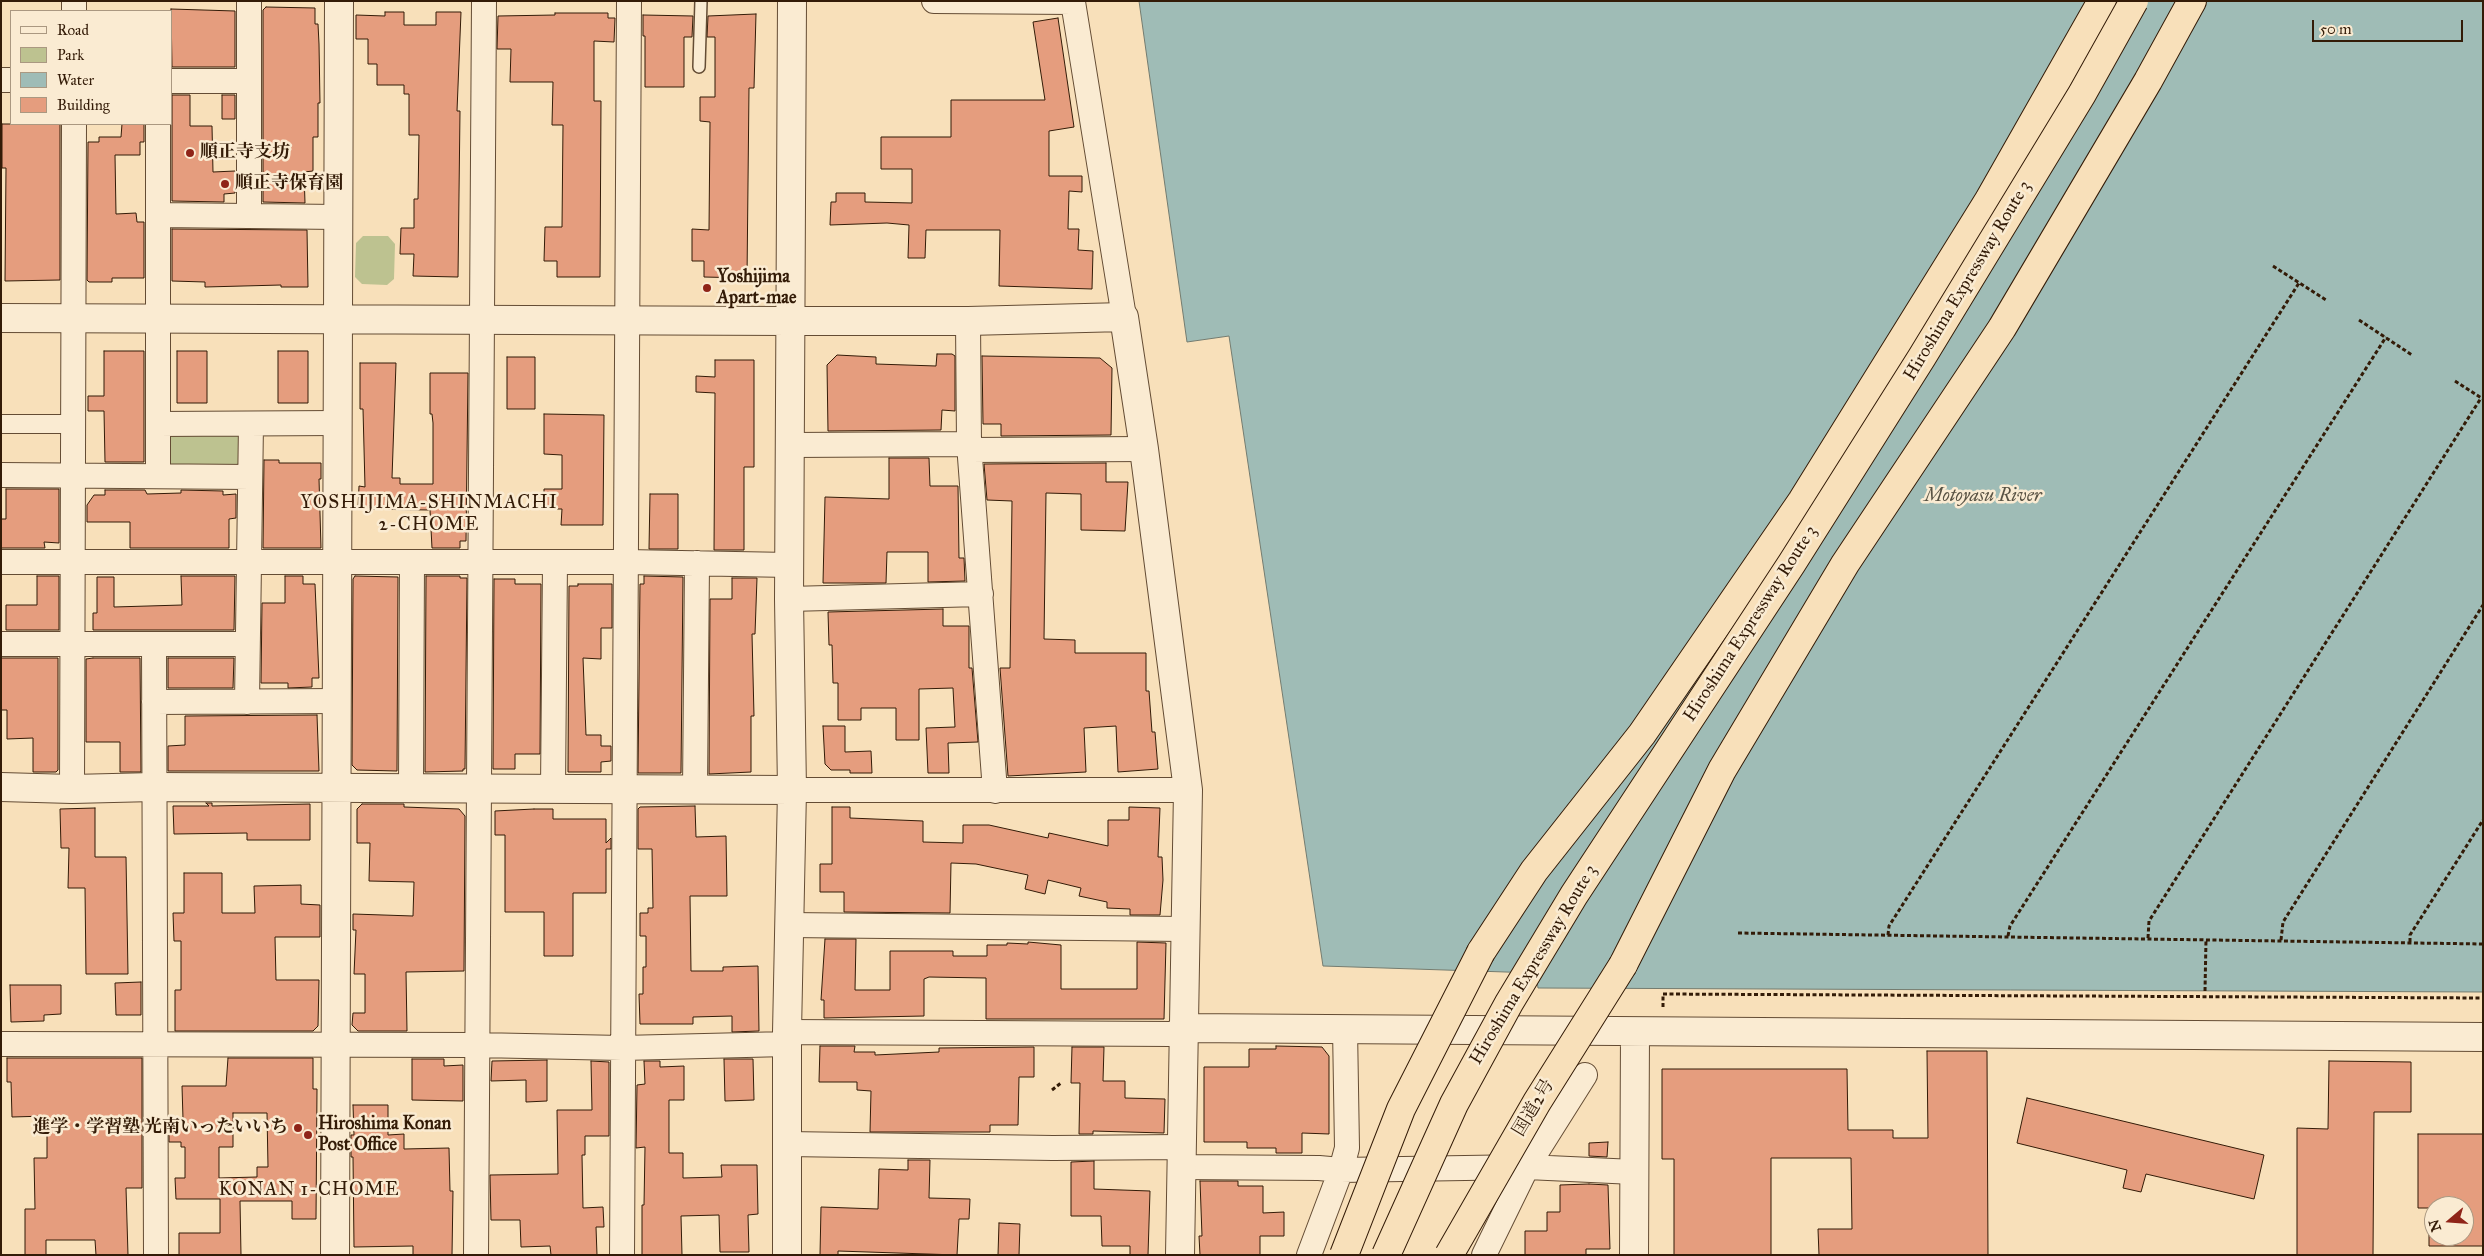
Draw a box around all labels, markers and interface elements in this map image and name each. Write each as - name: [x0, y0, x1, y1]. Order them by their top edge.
- legend: [10, 10, 172, 125]
- scale bar: [2314, 10, 2465, 42]
- text: 50 m: [2320, 20, 2352, 38]
- text: Road: [57, 21, 89, 39]
- text: Park: [57, 46, 84, 64]
- text: Water: [57, 71, 94, 89]
- text: Building: [57, 96, 110, 114]
- place label: 順正寺支坊: [200, 142, 290, 164]
- marker: 順正寺支坊: [184, 147, 196, 159]
- place label: 順正寺保育園: [235, 173, 343, 195]
- street label: Hiroshima Expressway Route 3: [1900, 177, 2036, 385]
- marker: 順正寺保育園: [219, 178, 231, 190]
- place label: Yoshijima Apart-mae: [717, 267, 796, 310]
- marker: Yoshijima Apart-mae: [701, 282, 713, 294]
- water label: Motoyasu River: [1924, 485, 2042, 507]
- district label: YOSHIJIMA-SHINMACHI 2-CHOME: [298, 492, 560, 536]
- street label: Hiroshima Expressway Route 3: [1680, 522, 1822, 726]
- street label: Hiroshima Expressway Route 3: [1466, 861, 1602, 1069]
- street label: 国道2号: [1509, 1075, 1559, 1141]
- place label: Hiroshima Konan Post Office: [318, 1114, 451, 1156]
- place label: 進学・学習塾 光南いったいいち: [32, 1117, 288, 1139]
- marker: 進学・学習塾 光南いったいいち: [292, 1122, 304, 1134]
- marker: Hiroshima Konan Post Office: [302, 1129, 314, 1141]
- district label: KONAN 1-CHOME: [217, 1179, 401, 1201]
- north arrow: [2424, 1196, 2474, 1246]
- text: N: [2425, 1217, 2445, 1234]

